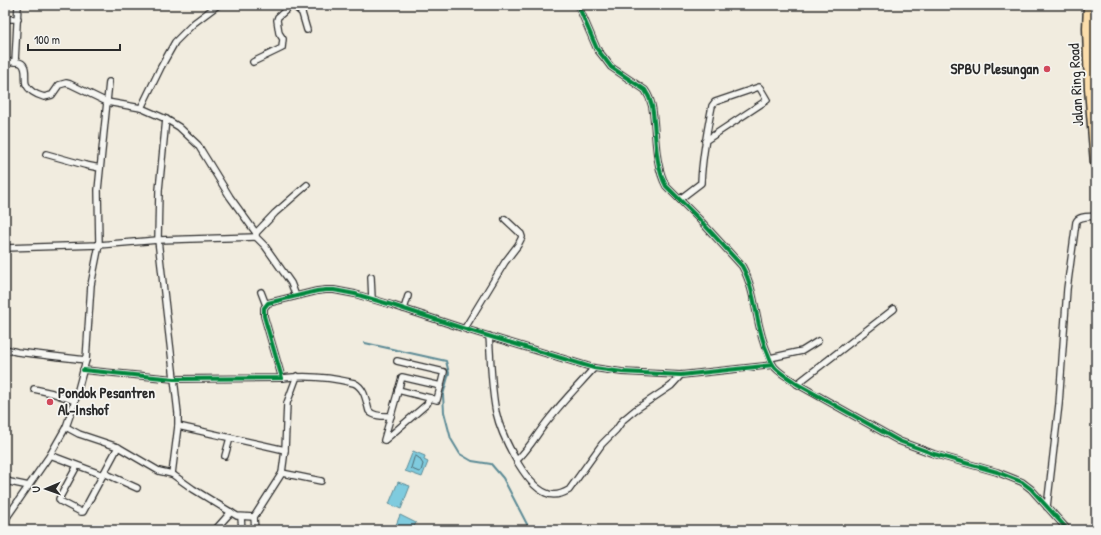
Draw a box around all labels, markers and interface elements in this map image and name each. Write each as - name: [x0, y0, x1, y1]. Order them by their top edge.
- scale bar: [28, 26, 120, 52]
- text: 100 m: [34, 31, 60, 48]
- street label: Jalan Ring Road: [1063, 43, 1088, 127]
- place label: SPBU Plesungan: [951, 58, 1039, 80]
- marker: SPBU Plesungan: [1042, 64, 1052, 74]
- place label: Pondok Pesantren Al-Inshof: [58, 382, 155, 420]
- marker: Pondok Pesantren Al-Inshof: [45, 397, 55, 407]
- north arrow: [26, 469, 66, 509]
- text: U: [29, 486, 43, 493]

